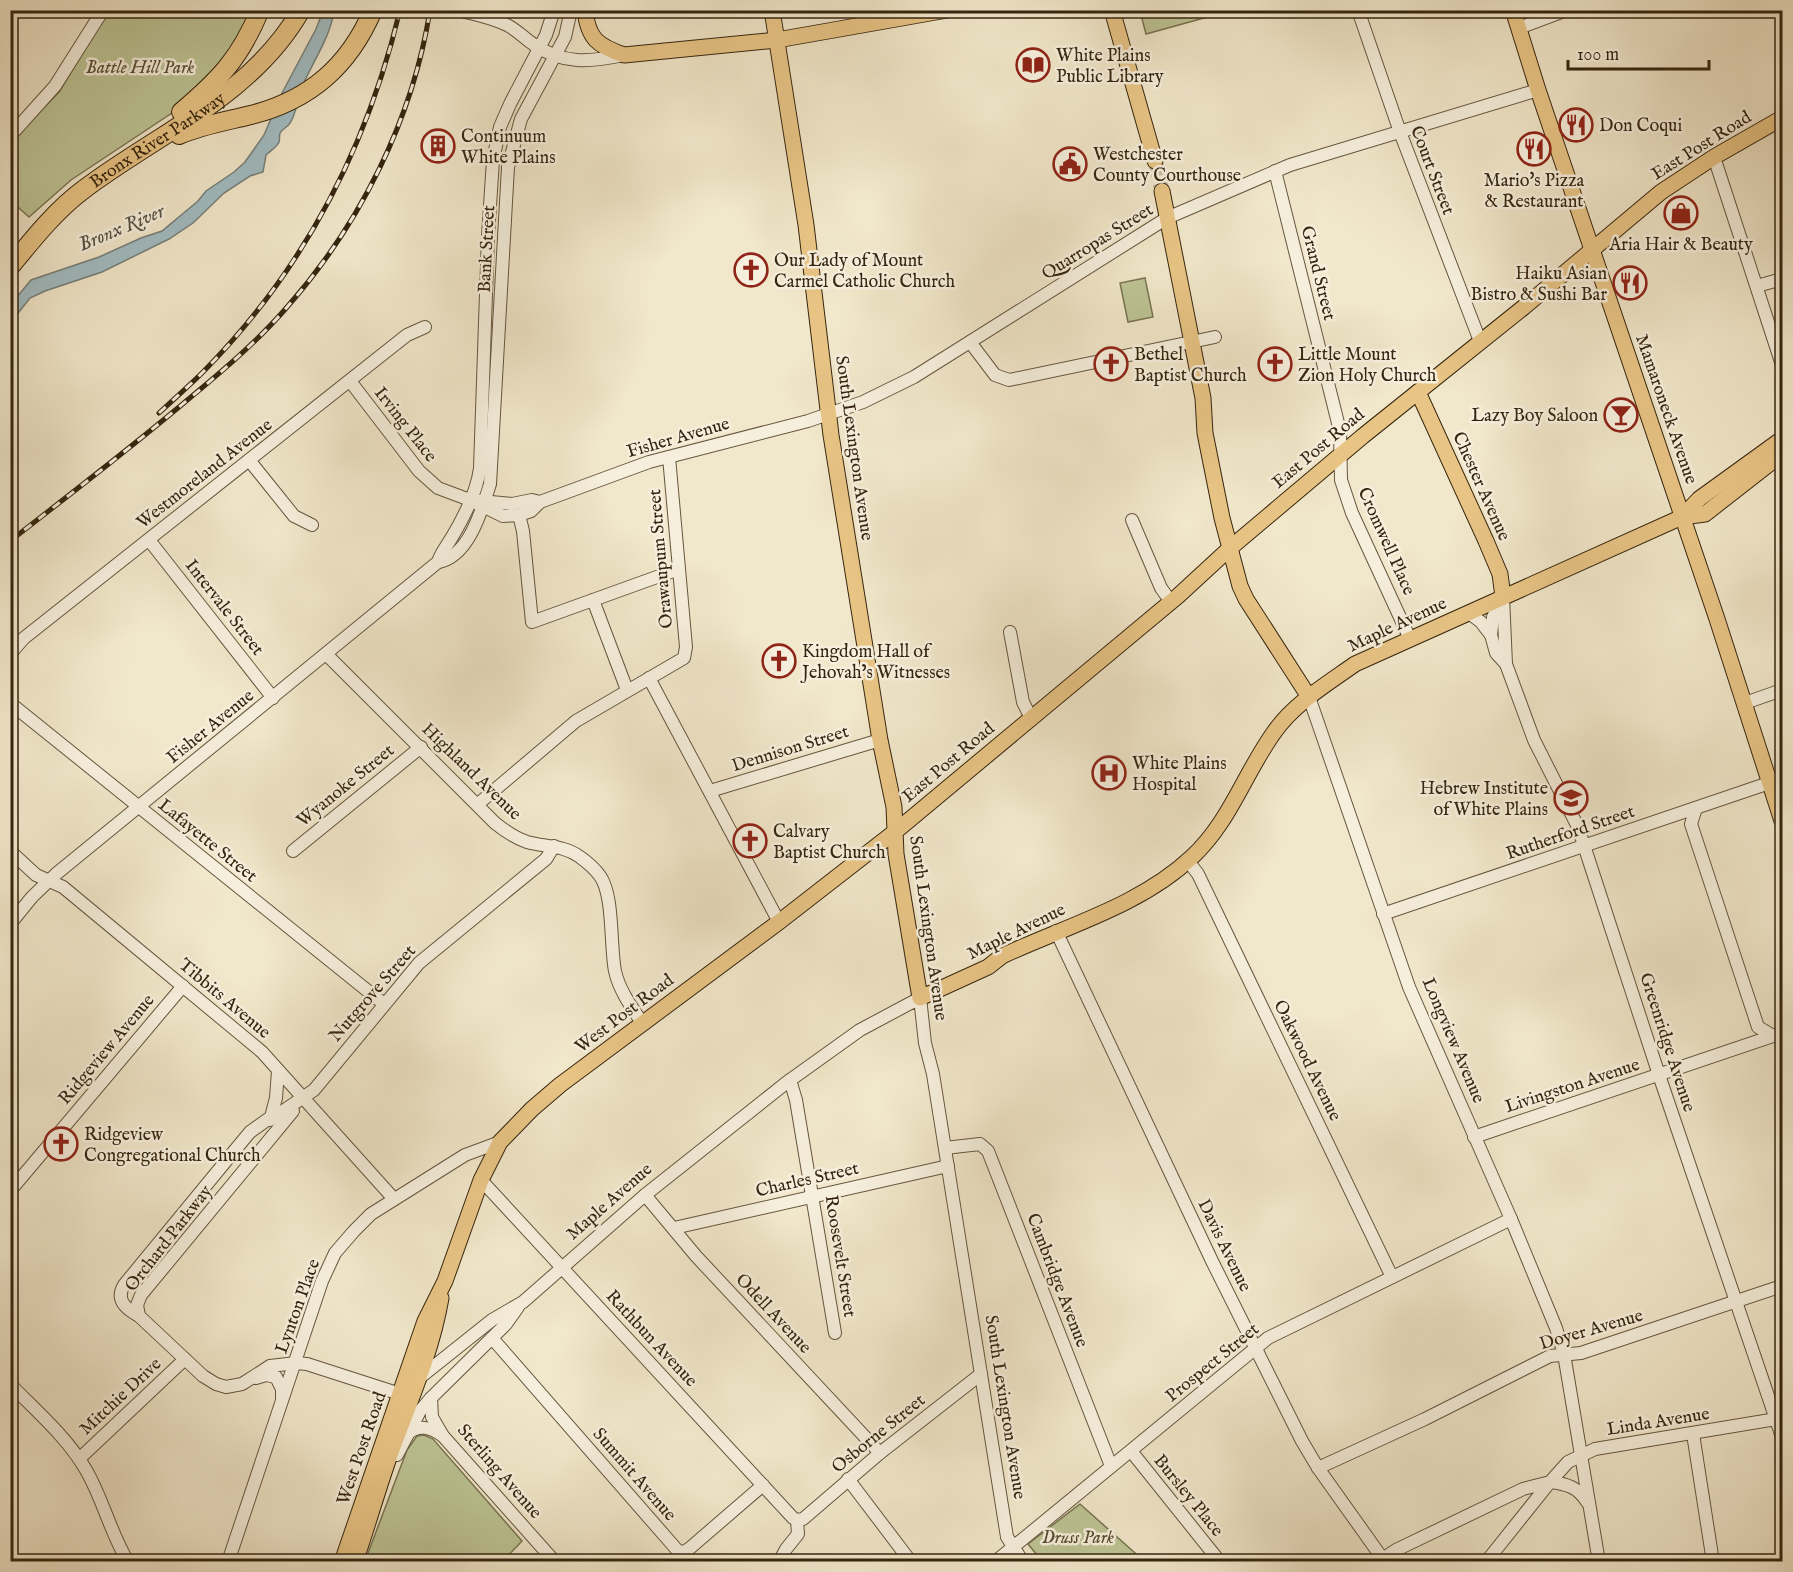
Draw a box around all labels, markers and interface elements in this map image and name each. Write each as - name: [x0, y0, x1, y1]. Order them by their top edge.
- scale bar: [1568, 33, 1709, 71]
- text: 100 m: [1577, 44, 1619, 67]
- place label: White Plains Public Library: [1056, 45, 1164, 89]
- library icon: White Plains Public Library: [1015, 47, 1051, 83]
- park label: Battle Hill Park: [86, 57, 194, 80]
- street label: Bronx River Parkway: [86, 88, 231, 194]
- street label: East Post Road: [1648, 106, 1756, 186]
- restaurant icon: Don Coqui: [1558, 107, 1594, 143]
- place label: Don Coqui: [1599, 115, 1682, 138]
- street label: Court Street: [1404, 123, 1459, 218]
- place label: Continuum White Plains: [461, 126, 556, 170]
- building icon: Continuum White Plains: [420, 128, 456, 164]
- restaurant icon: Mario's Pizza & Restaurant: [1516, 131, 1552, 167]
- place label: Westchester County Courthouse: [1093, 144, 1241, 188]
- public building icon: Westchester County Courthouse: [1052, 146, 1088, 182]
- place label: Mario's Pizza & Restaurant: [1484, 170, 1584, 214]
- shop icon: Aria Hair & Beauty: [1663, 195, 1699, 231]
- water label: Bronx River: [75, 199, 170, 258]
- street label: Quarropas Street: [1038, 199, 1158, 286]
- street label: Bank Street: [474, 205, 501, 293]
- street label: Grand Street: [1295, 224, 1340, 323]
- place label: Aria Hair & Beauty: [1608, 234, 1753, 257]
- place label: Our Lady of Mount Carmel Catholic Church: [774, 250, 956, 294]
- church icon: Our Lady of Mount Carmel Catholic Church: [733, 252, 769, 288]
- place label: Haiku Asian Bistro & Sushi Bar: [1471, 263, 1607, 307]
- restaurant icon: Haiku Asian Bistro & Sushi Bar: [1612, 265, 1648, 301]
- street label: Mamaroneck Avenue: [1629, 332, 1702, 487]
- place label: Bethel Baptist Church: [1134, 344, 1247, 388]
- place label: Little Mount Zion Holy Church: [1298, 344, 1437, 388]
- church icon: Bethel Baptist Church: [1093, 346, 1129, 382]
- church icon: Little Mount Zion Holy Church: [1257, 346, 1293, 382]
- street label: South Lexington Avenue: [829, 354, 878, 542]
- street label: Irving Place: [368, 383, 441, 467]
- bar icon: Lazy Boy Saloon: [1603, 397, 1639, 433]
- street label: East Post Road: [1268, 404, 1370, 494]
- place label: Lazy Boy Saloon: [1471, 405, 1598, 428]
- street label: Fisher Avenue: [624, 413, 732, 464]
- street label: Westmoreland Avenue: [132, 414, 277, 534]
- street label: Chester Avenue: [1446, 429, 1515, 545]
- street label: Cromwell Place: [1352, 484, 1420, 599]
- street label: Orawaupum Street: [644, 488, 679, 629]
- street label: Intervale Street: [179, 555, 269, 661]
- street label: Maple Avenue: [1345, 592, 1451, 658]
- place label: Kingdom Hall of Jehovah’s Witnesses: [800, 641, 950, 685]
- church icon: Kingdom Hall of Jehovah’s Witnesses: [761, 643, 797, 679]
- street label: Fisher Avenue: [163, 685, 259, 769]
- street label: Highland Avenue: [416, 718, 526, 826]
- street label: East Post Road: [898, 718, 1000, 808]
- street label: Dennison Street: [729, 721, 852, 778]
- street label: Wyanoke Street: [292, 740, 399, 833]
- place label: White Plains Hospital: [1132, 753, 1227, 797]
- hospital icon: White Plains Hospital: [1091, 755, 1127, 791]
- place label: Hebrew Institute of White Plains: [1420, 778, 1548, 822]
- school or university icon: Hebrew Institute of White Plains: [1553, 780, 1589, 816]
- street label: Lafayette Street: [153, 794, 261, 888]
- street label: Rutherford Street: [1503, 801, 1638, 866]
- place label: Calvary Baptist Church: [773, 821, 886, 865]
- church icon: Calvary Baptist Church: [732, 823, 768, 859]
- street label: South Lexington Avenue: [903, 834, 952, 1022]
- street label: Maple Avenue: [964, 899, 1070, 966]
- street label: Nutgrove Street: [325, 941, 422, 1047]
- street label: Tibbits Avenue: [173, 954, 275, 1044]
- street label: West Post Road: [571, 969, 679, 1059]
- street label: Greenridge Avenue: [1633, 970, 1700, 1115]
- street label: Longview Avenue: [1416, 974, 1489, 1107]
- street label: Ridgeview Avenue: [54, 990, 160, 1110]
- street label: Oakwood Avenue: [1267, 996, 1346, 1125]
- street label: Livingston Avenue: [1502, 1054, 1643, 1119]
- place label: Ridgeview Congregational Church: [84, 1124, 261, 1168]
- church icon: Ridgeview Congregational Church: [43, 1126, 79, 1162]
- street label: Charles Street: [754, 1157, 861, 1203]
- street label: Maple Avenue: [562, 1159, 658, 1246]
- street label: Orchard Parkway: [120, 1181, 218, 1297]
- street label: Roosevelt Street: [818, 1193, 861, 1319]
- street label: Davis Avenue: [1191, 1196, 1256, 1296]
- street label: Cambridge Avenue: [1020, 1210, 1093, 1351]
- street label: Lynton Place: [271, 1256, 326, 1357]
- street label: Odell Avenue: [730, 1269, 816, 1359]
- street label: Rathbun Avenue: [600, 1286, 702, 1392]
- street label: Doyer Avenue: [1537, 1305, 1646, 1356]
- street label: South Lexington Avenue: [979, 1313, 1030, 1501]
- street label: Prospect Street: [1162, 1318, 1264, 1408]
- street label: Mitchie Drive: [75, 1353, 167, 1441]
- street label: West Post Road: [332, 1389, 393, 1508]
- street label: Osborne Street: [828, 1389, 930, 1479]
- street label: Linda Avenue: [1605, 1403, 1711, 1442]
- street label: Sterling Avenue: [451, 1420, 546, 1524]
- street label: Summit Avenue: [587, 1424, 681, 1526]
- street label: Bursley Place: [1148, 1450, 1228, 1542]
- park label: Druss Park: [1042, 1527, 1114, 1550]

